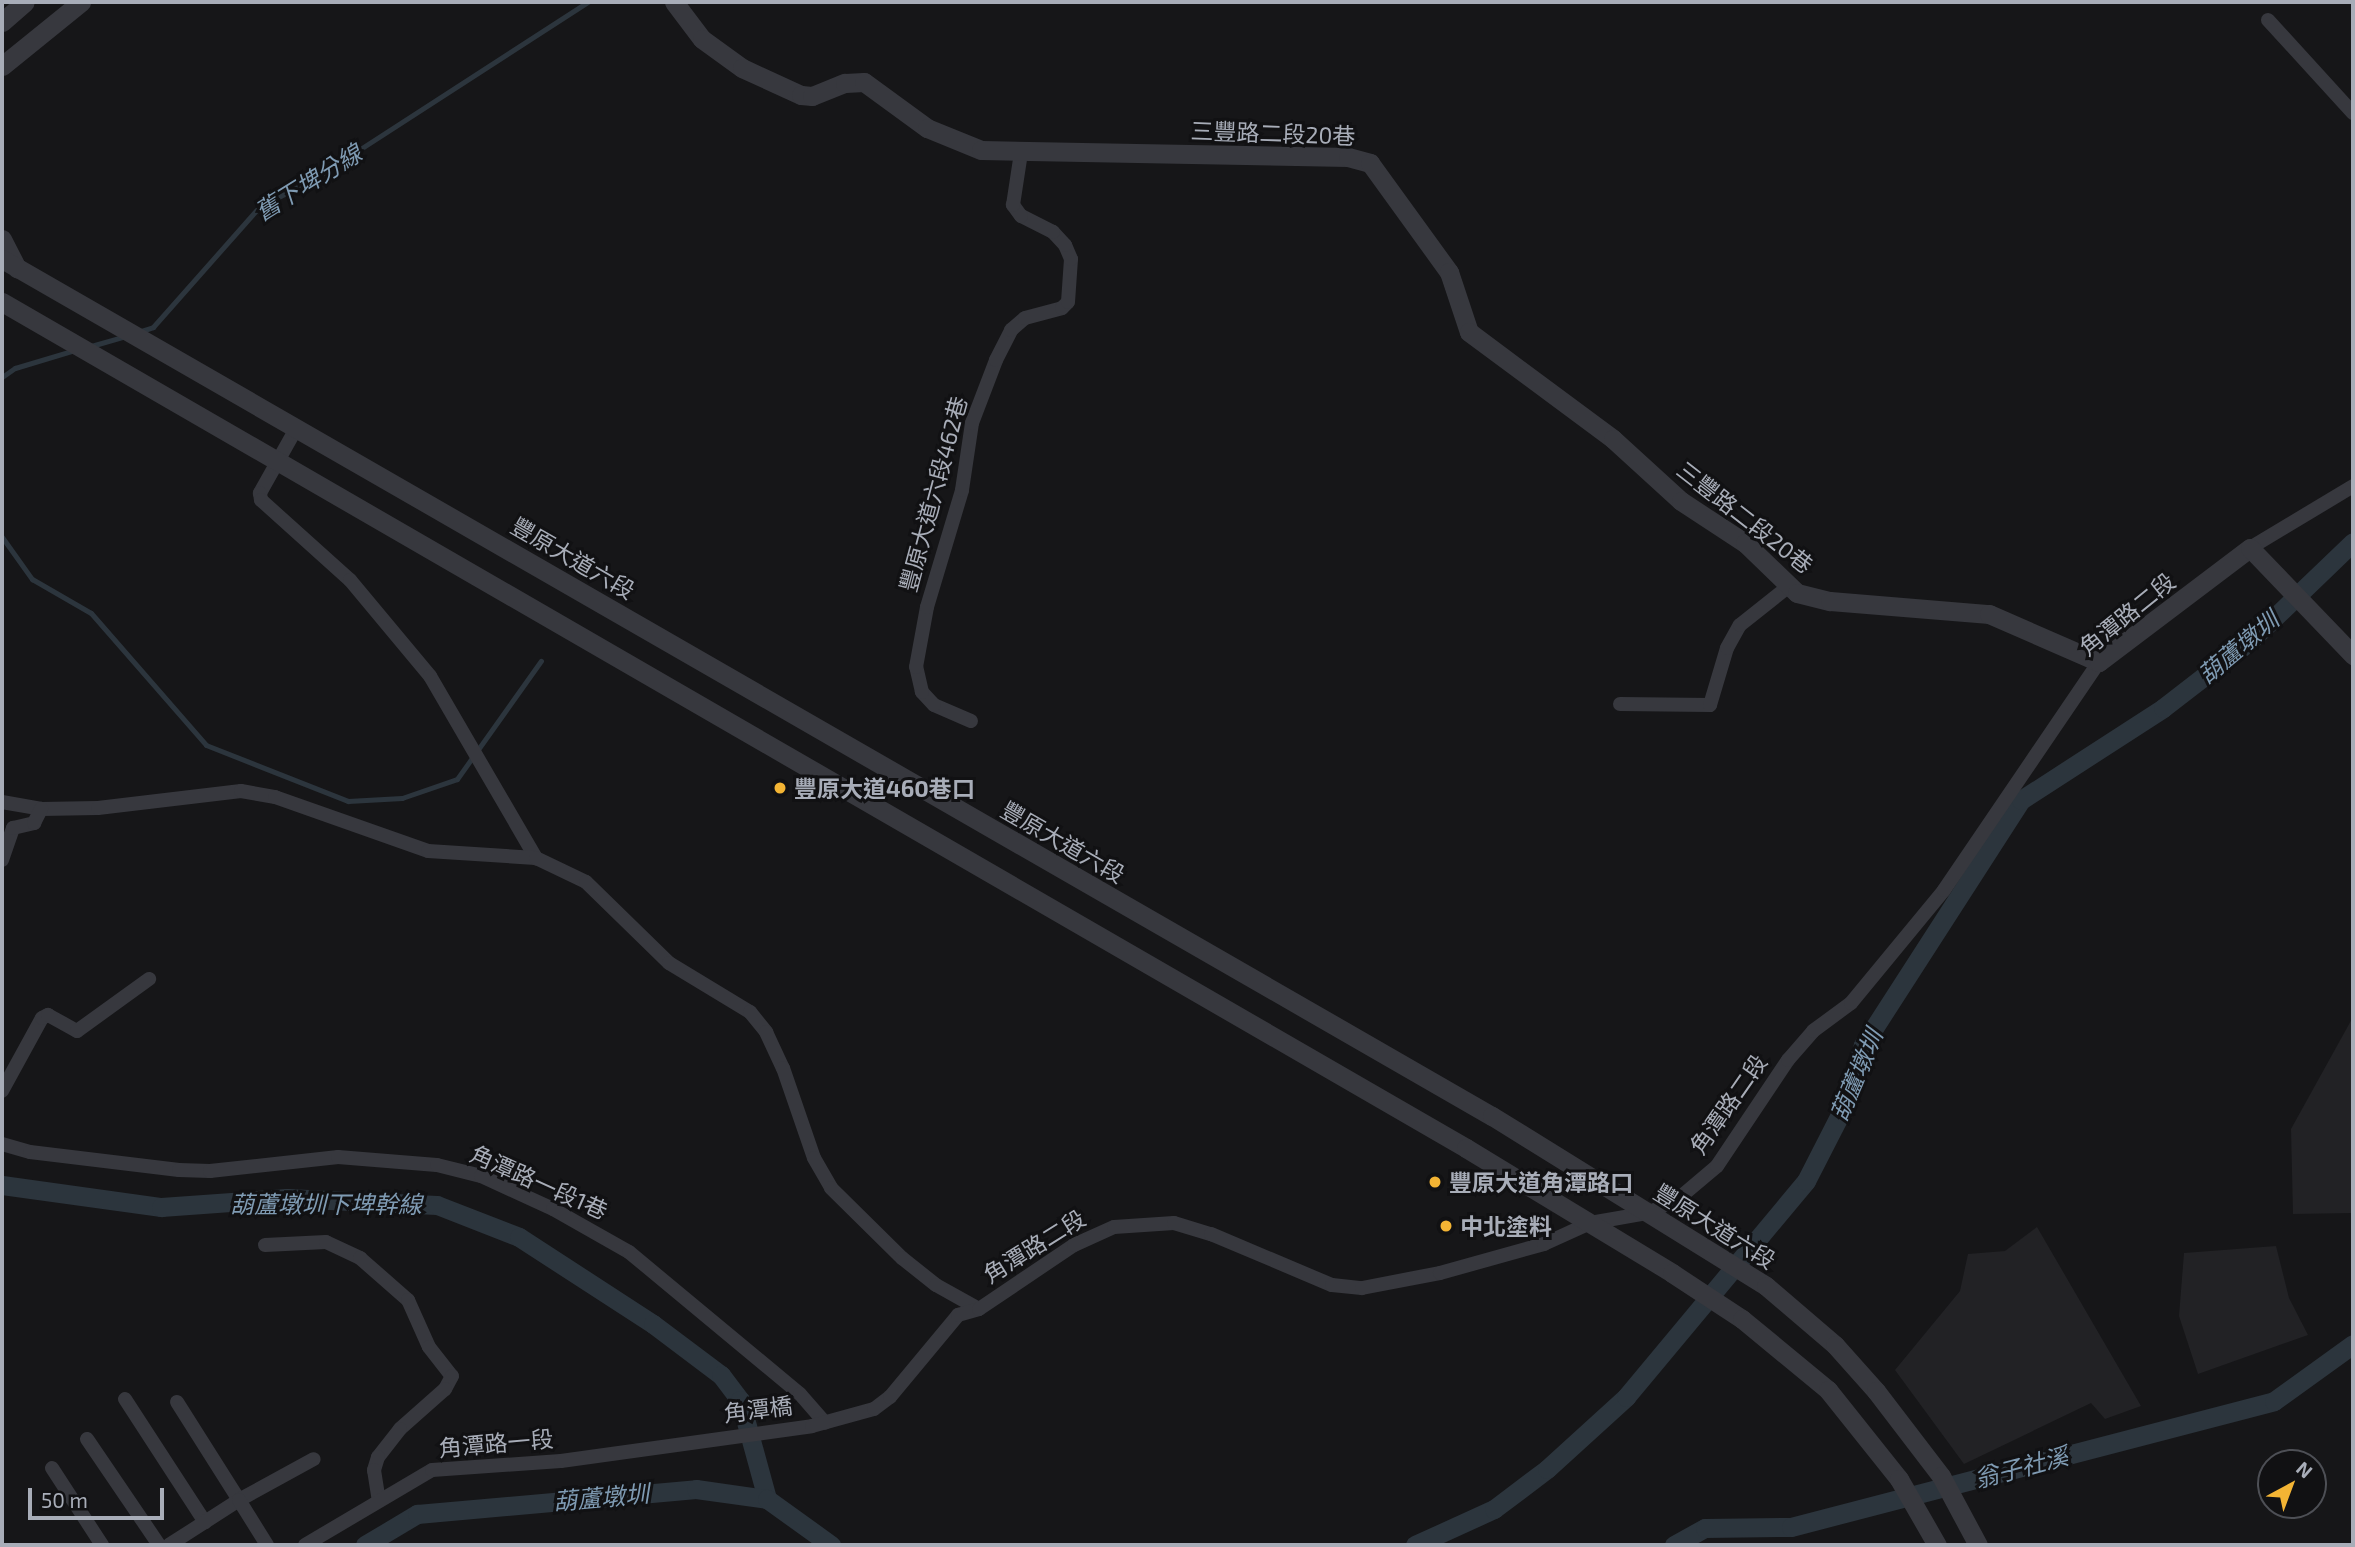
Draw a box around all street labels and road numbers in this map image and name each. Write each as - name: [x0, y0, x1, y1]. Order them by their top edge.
- street label: 三豐路二段20巷: [1190, 116, 1356, 150]
- street label: 豐原大道六段462巷: [894, 393, 972, 595]
- street label: 三豐路二段20巷: [1672, 455, 1818, 579]
- street label: 豐原大道六段: [506, 512, 640, 604]
- street label: 角潭路二段: [2074, 567, 2180, 661]
- street label: 豐原大道六段: [996, 796, 1130, 888]
- street label: 角潭路二段: [1684, 1049, 1772, 1159]
- street label: 角潭路一段1巷: [466, 1139, 612, 1225]
- street label: 豐原大道六段: [1649, 1178, 1781, 1274]
- street label: 角潭路二段: [978, 1204, 1090, 1288]
- street label: 角潭橋: [722, 1391, 794, 1427]
- street label: 角潭路一段: [438, 1424, 554, 1462]

